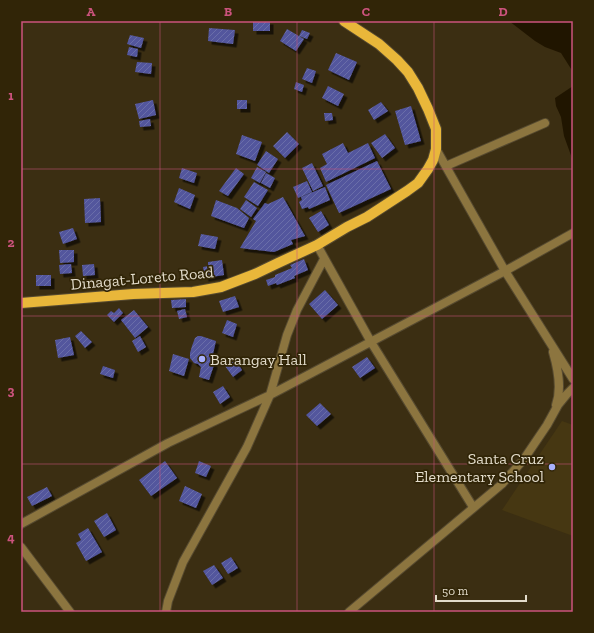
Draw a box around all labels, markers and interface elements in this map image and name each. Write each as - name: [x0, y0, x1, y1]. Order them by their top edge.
- text: A: [87, 4, 96, 19]
- text: B: [224, 4, 232, 19]
- text: C: [362, 4, 370, 19]
- text: D: [498, 4, 508, 19]
- text: 1: [8, 88, 14, 103]
- text: 2: [8, 235, 15, 250]
- street label: Dinagat-Loreto Road: [70, 262, 215, 294]
- place label: Barangay Hall: [210, 350, 307, 369]
- marker: Barangay Hall: [197, 354, 207, 364]
- text: 3: [8, 383, 15, 398]
- place label: Santa Cruz Elementary School: [415, 449, 544, 486]
- marker: Santa Cruz Elementary School: [547, 462, 557, 472]
- text: 4: [7, 530, 15, 545]
- scale bar: [436, 577, 526, 603]
- text: 50 m: [442, 584, 469, 598]

